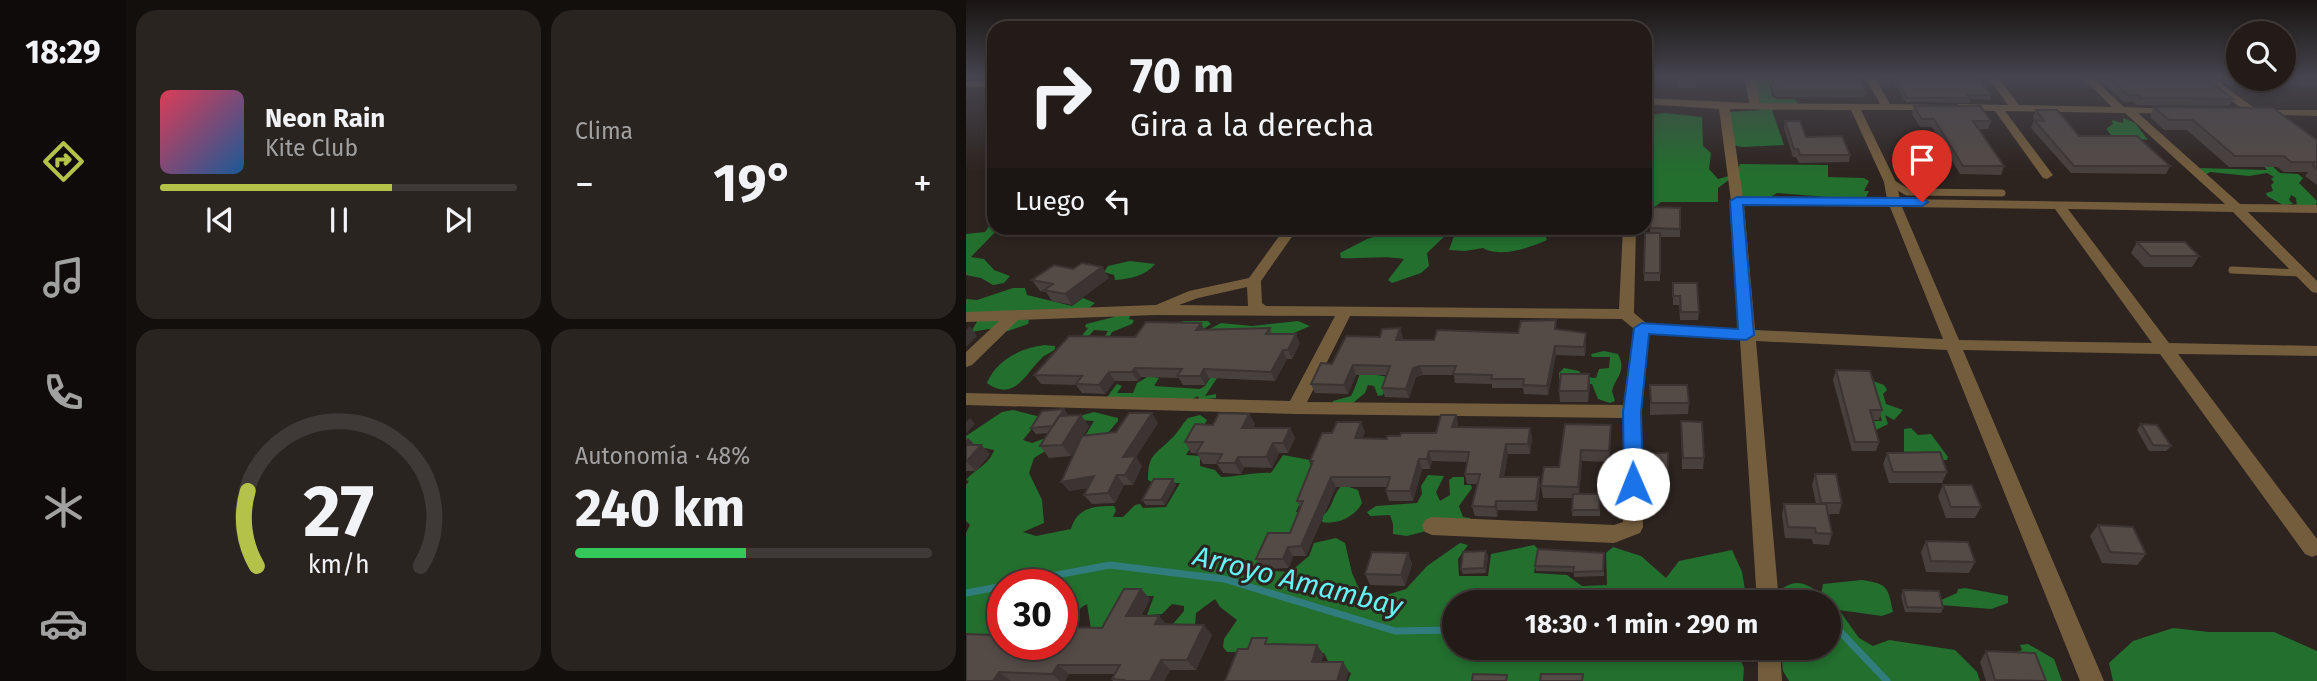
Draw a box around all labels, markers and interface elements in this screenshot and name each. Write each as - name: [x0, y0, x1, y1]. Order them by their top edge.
- map controls: [2226, 21, 2296, 91]
- button: search: [2226, 21, 2296, 91]
- text: 18:29: [25, 33, 101, 71]
- text: 70 m: [1130, 46, 1234, 105]
- icon: right: [1015, 49, 1106, 140]
- text: Neon Rain: [265, 103, 385, 134]
- text: Gira a la derecha: [1130, 106, 1374, 144]
- text: Clima: [575, 117, 633, 145]
- pin: [1892, 130, 1952, 202]
- text: Kite Club: [265, 134, 358, 162]
- icon: directions: [39, 137, 88, 186]
- icon: arrive: [1903, 141, 1941, 179]
- text: 19°: [713, 152, 794, 215]
- text: −: [575, 161, 594, 207]
- text: +: [913, 161, 932, 207]
- icon: left: [1099, 182, 1137, 220]
- text: Luego: [1015, 186, 1085, 217]
- icon: previous: [201, 201, 239, 239]
- icon: pause: [320, 201, 358, 239]
- icon: next: [439, 201, 477, 239]
- icon: music: [39, 253, 88, 302]
- icon: phone: [39, 368, 88, 417]
- text: Autonomía · 48%: [575, 442, 750, 470]
- position arrow: [1596, 447, 1670, 521]
- text: 27: [303, 468, 374, 555]
- text: 240 km: [575, 477, 745, 540]
- icon: climate: [39, 483, 88, 532]
- water label: Arroyo Amambay: [1189, 539, 1407, 623]
- text: km/h: [308, 550, 369, 580]
- speed limit sign: 30: [987, 569, 1078, 660]
- icon: car: [39, 599, 88, 648]
- text: 18:30 · 1 min · 290 m: [1525, 609, 1758, 640]

